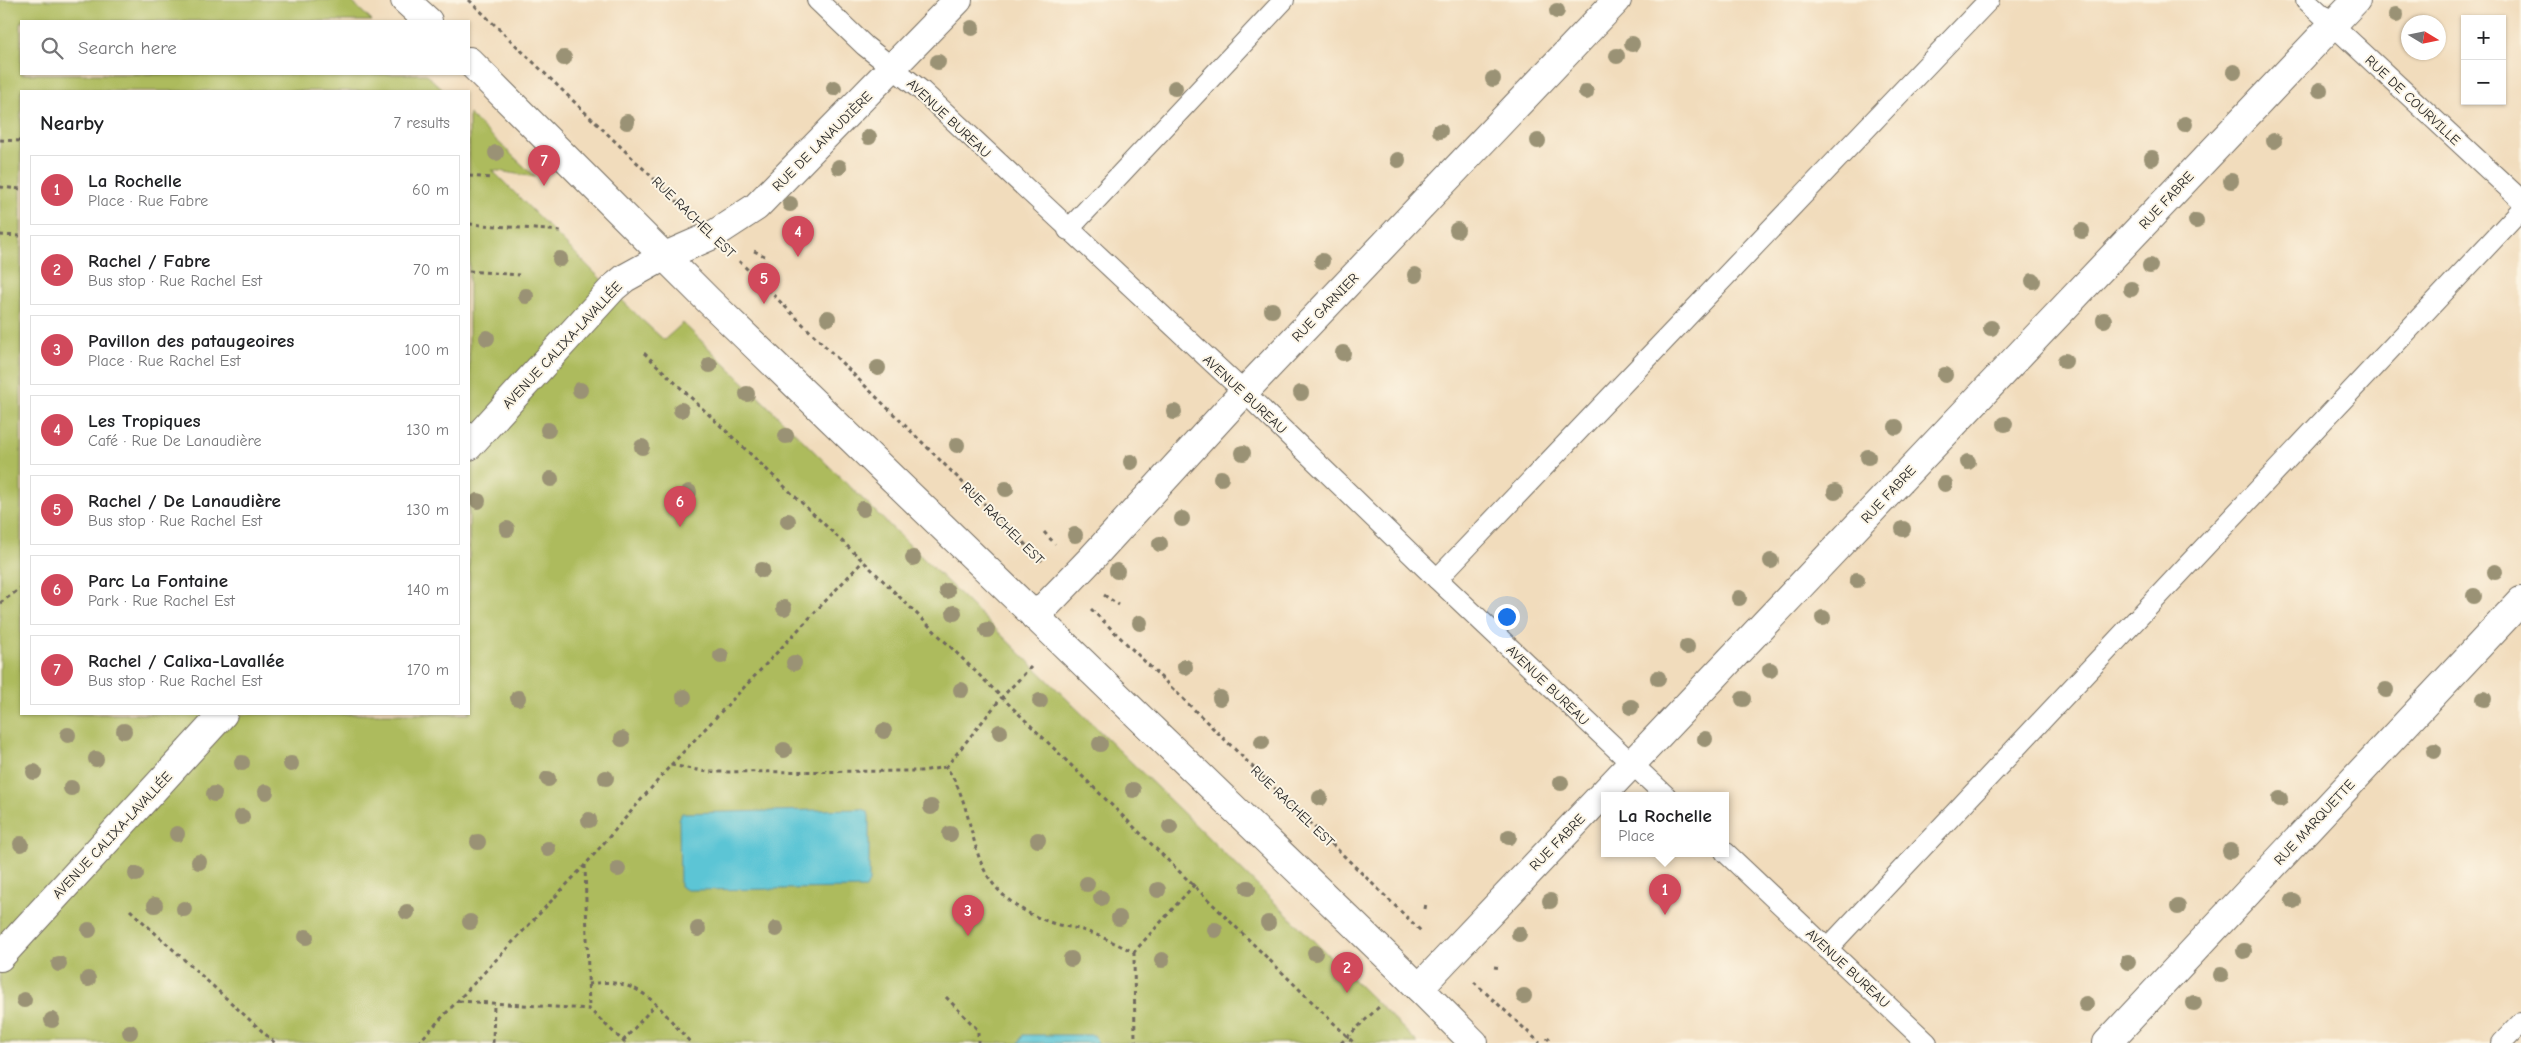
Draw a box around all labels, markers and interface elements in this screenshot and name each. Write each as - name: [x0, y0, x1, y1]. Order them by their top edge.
- north arrow: [2401, 15, 2446, 60]
- map controls: [2461, 15, 2506, 105]
- button: +: [2461, 15, 2506, 60]
- search box: [20, 20, 470, 75]
- icon: search: [38, 34, 66, 62]
- text: Search here: [78, 37, 177, 59]
- street label: RUE DE COURVILLE: [2361, 52, 2464, 149]
- button: −: [2461, 60, 2506, 105]
- street label: AVENUE BUREAU: [903, 75, 994, 162]
- street label: RUE DE LANAUDIÈRE: [769, 88, 876, 195]
- text: Nearby: [40, 111, 104, 135]
- text: 7 results: [393, 114, 450, 132]
- pin: 7: [528, 145, 560, 186]
- street label: RUE FABRE: [2135, 168, 2197, 233]
- text: La Rochelle: [88, 170, 182, 192]
- street label: RUE RACHEL EST: [648, 173, 740, 262]
- text: 1: [54, 181, 60, 199]
- text: 60 m: [412, 181, 449, 199]
- text: Place · Rue Fabre: [88, 192, 208, 210]
- pin: 4: [782, 216, 814, 257]
- text: Rachel / Fabre: [88, 250, 210, 272]
- text: 2: [53, 261, 61, 279]
- text: 70 m: [413, 261, 449, 279]
- pin: 5: [748, 263, 780, 304]
- street label: RUE GARNIER: [1288, 269, 1362, 345]
- text: Bus stop · Rue Rachel Est: [88, 272, 262, 290]
- street label: AVENUE CALIXA-LAVALLÉE: [499, 278, 626, 412]
- text: Pavillon des pataugeoires: [88, 330, 294, 352]
- text: 3: [53, 341, 61, 359]
- text: 100 m: [405, 341, 449, 359]
- street label: AVENUE BUREAU: [1199, 351, 1290, 438]
- text: Place · Rue Rachel Est: [88, 352, 241, 370]
- text: Les Tropiques: [88, 410, 201, 432]
- text: 4: [53, 421, 61, 439]
- text: 130 m: [406, 421, 449, 439]
- text: Café · Rue De Lanaudière: [88, 432, 262, 450]
- street label: RUE FABRE: [1857, 462, 1919, 527]
- street label: RUE RACHEL EST: [958, 478, 1048, 569]
- pin: 6: [664, 486, 696, 527]
- text: Rachel / De Lanaudière: [88, 490, 281, 512]
- text: 5: [53, 501, 61, 519]
- text: 130 m: [406, 501, 449, 519]
- text: Bus stop · Rue Rachel Est: [88, 512, 262, 530]
- text: Parc La Fontaine: [88, 570, 228, 592]
- text: 6: [53, 581, 61, 599]
- text: 140 m: [407, 581, 449, 599]
- text: Park · Rue Rachel Est: [88, 592, 235, 610]
- your location: [1494, 604, 1520, 630]
- street label: AVENUE BUREAU: [1503, 642, 1593, 729]
- text: Rachel / Calixa-Lavallée: [88, 650, 284, 672]
- text: 7: [53, 661, 61, 679]
- text: 170 m: [407, 661, 449, 679]
- text: Bus stop · Rue Rachel Est: [88, 672, 262, 690]
- street label: RUE RACHEL EST: [1247, 762, 1339, 851]
- street label: AVENUE CALIXA-LAVALLÉE: [49, 768, 176, 902]
- street label: RUE MARQUETTE: [2270, 776, 2358, 869]
- popup: [1601, 792, 1729, 857]
- text: La Rochelle: [1618, 805, 1712, 827]
- street label: RUE FABRE: [1526, 810, 1589, 874]
- text: Place: [1618, 827, 1655, 845]
- pin: 1: [1649, 874, 1681, 915]
- pin: 3: [952, 895, 984, 936]
- street label: AVENUE BUREAU: [1802, 925, 1893, 1012]
- pin: 2: [1331, 952, 1363, 993]

